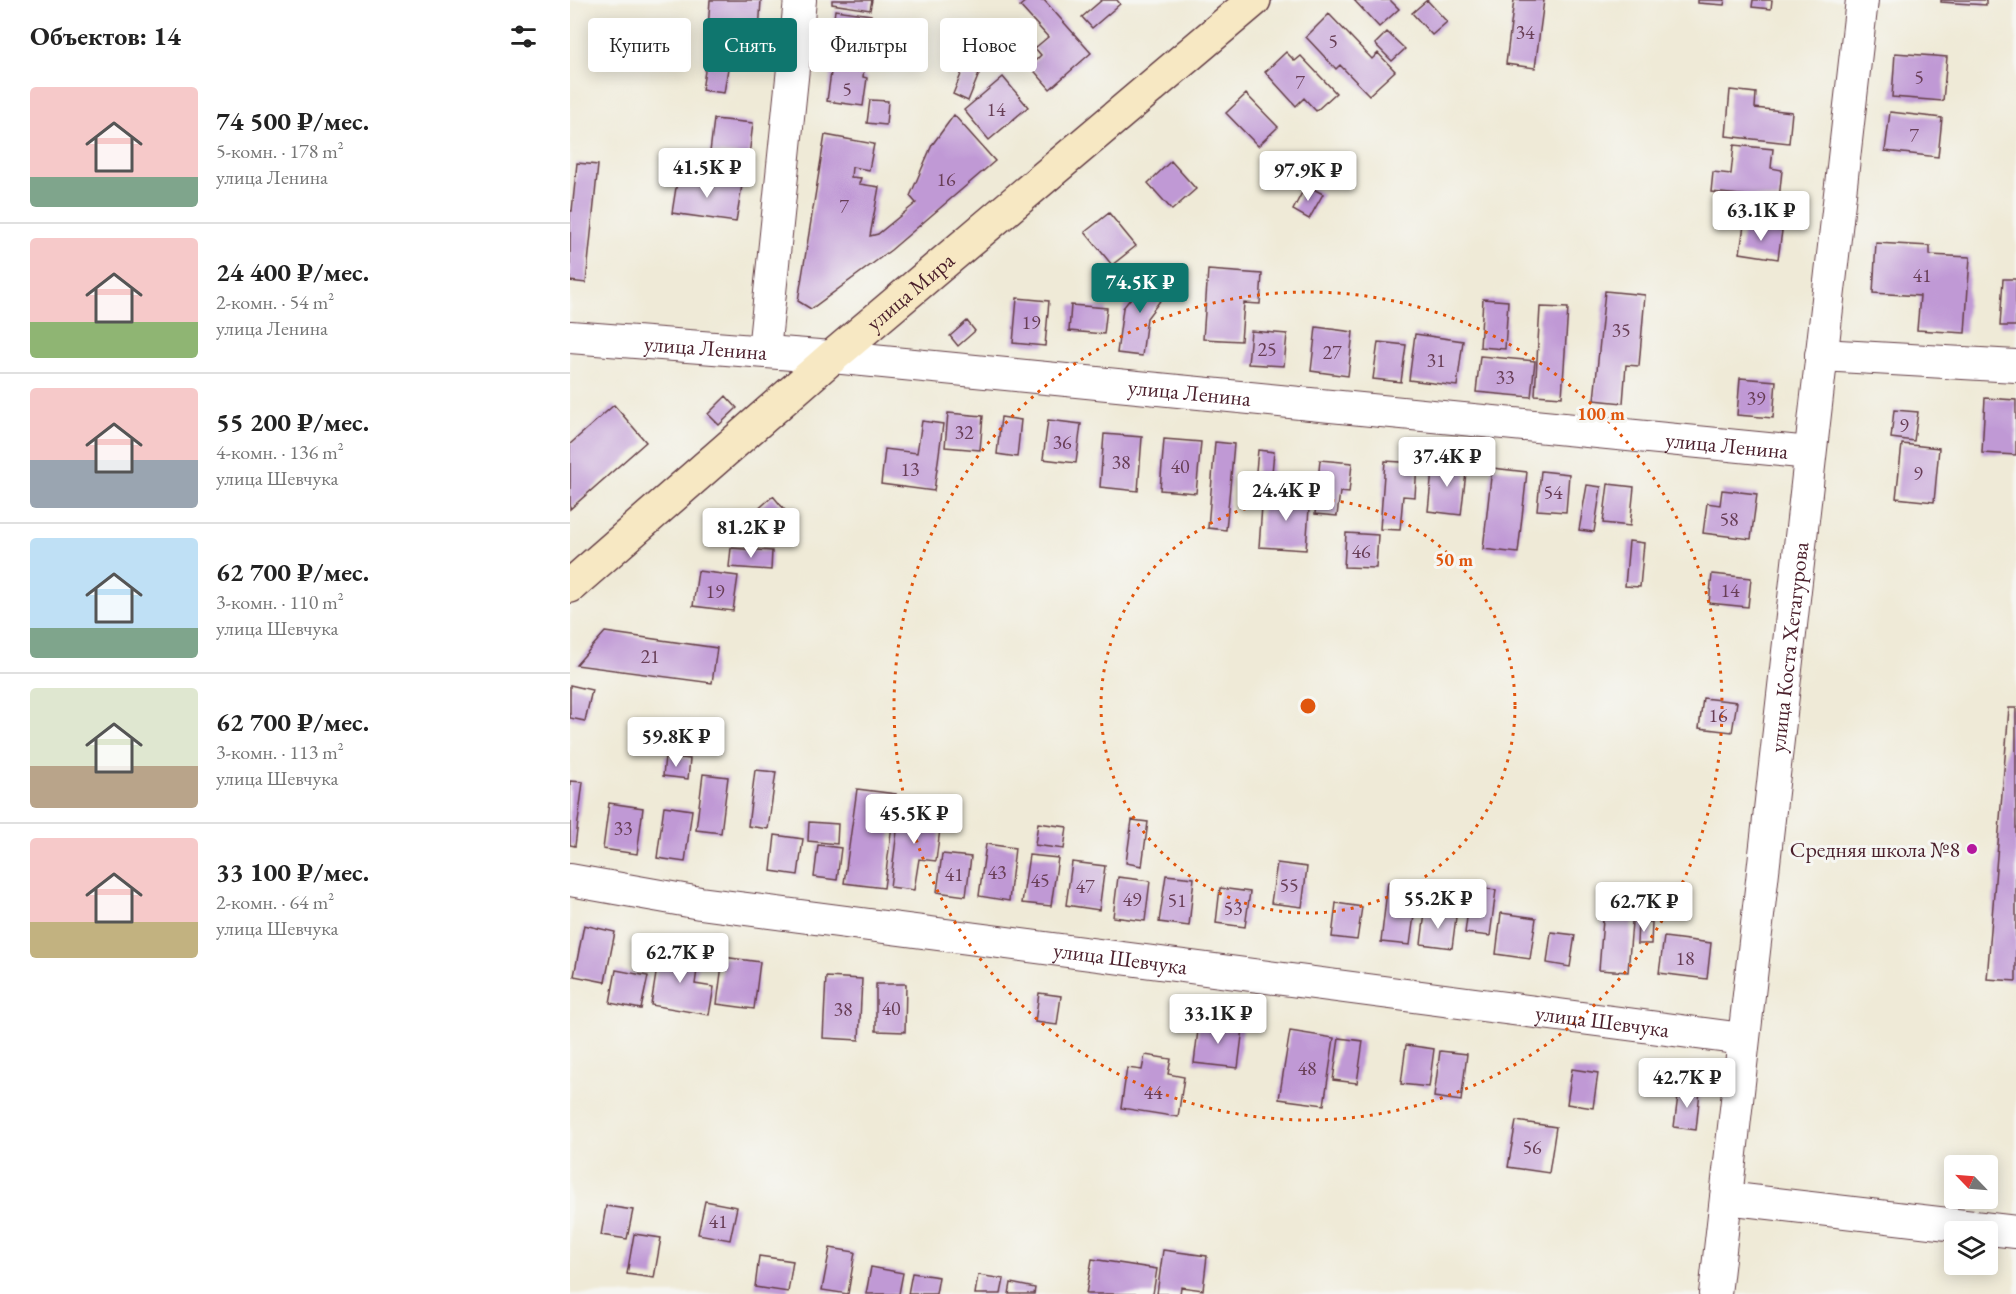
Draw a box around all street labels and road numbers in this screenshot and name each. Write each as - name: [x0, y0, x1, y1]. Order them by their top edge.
- street label: улица Мира: [860, 245, 960, 337]
- street label: улица Ленина: [643, 328, 768, 367]
- street label: улица Ленина: [1127, 372, 1253, 413]
- street label: улица Ленина: [1664, 424, 1790, 465]
- street label: улица Коста Хетагурова: [1762, 540, 1815, 754]
- street label: улица Шевчука: [1052, 935, 1189, 981]
- street label: улица Шевчука: [1534, 998, 1671, 1044]

